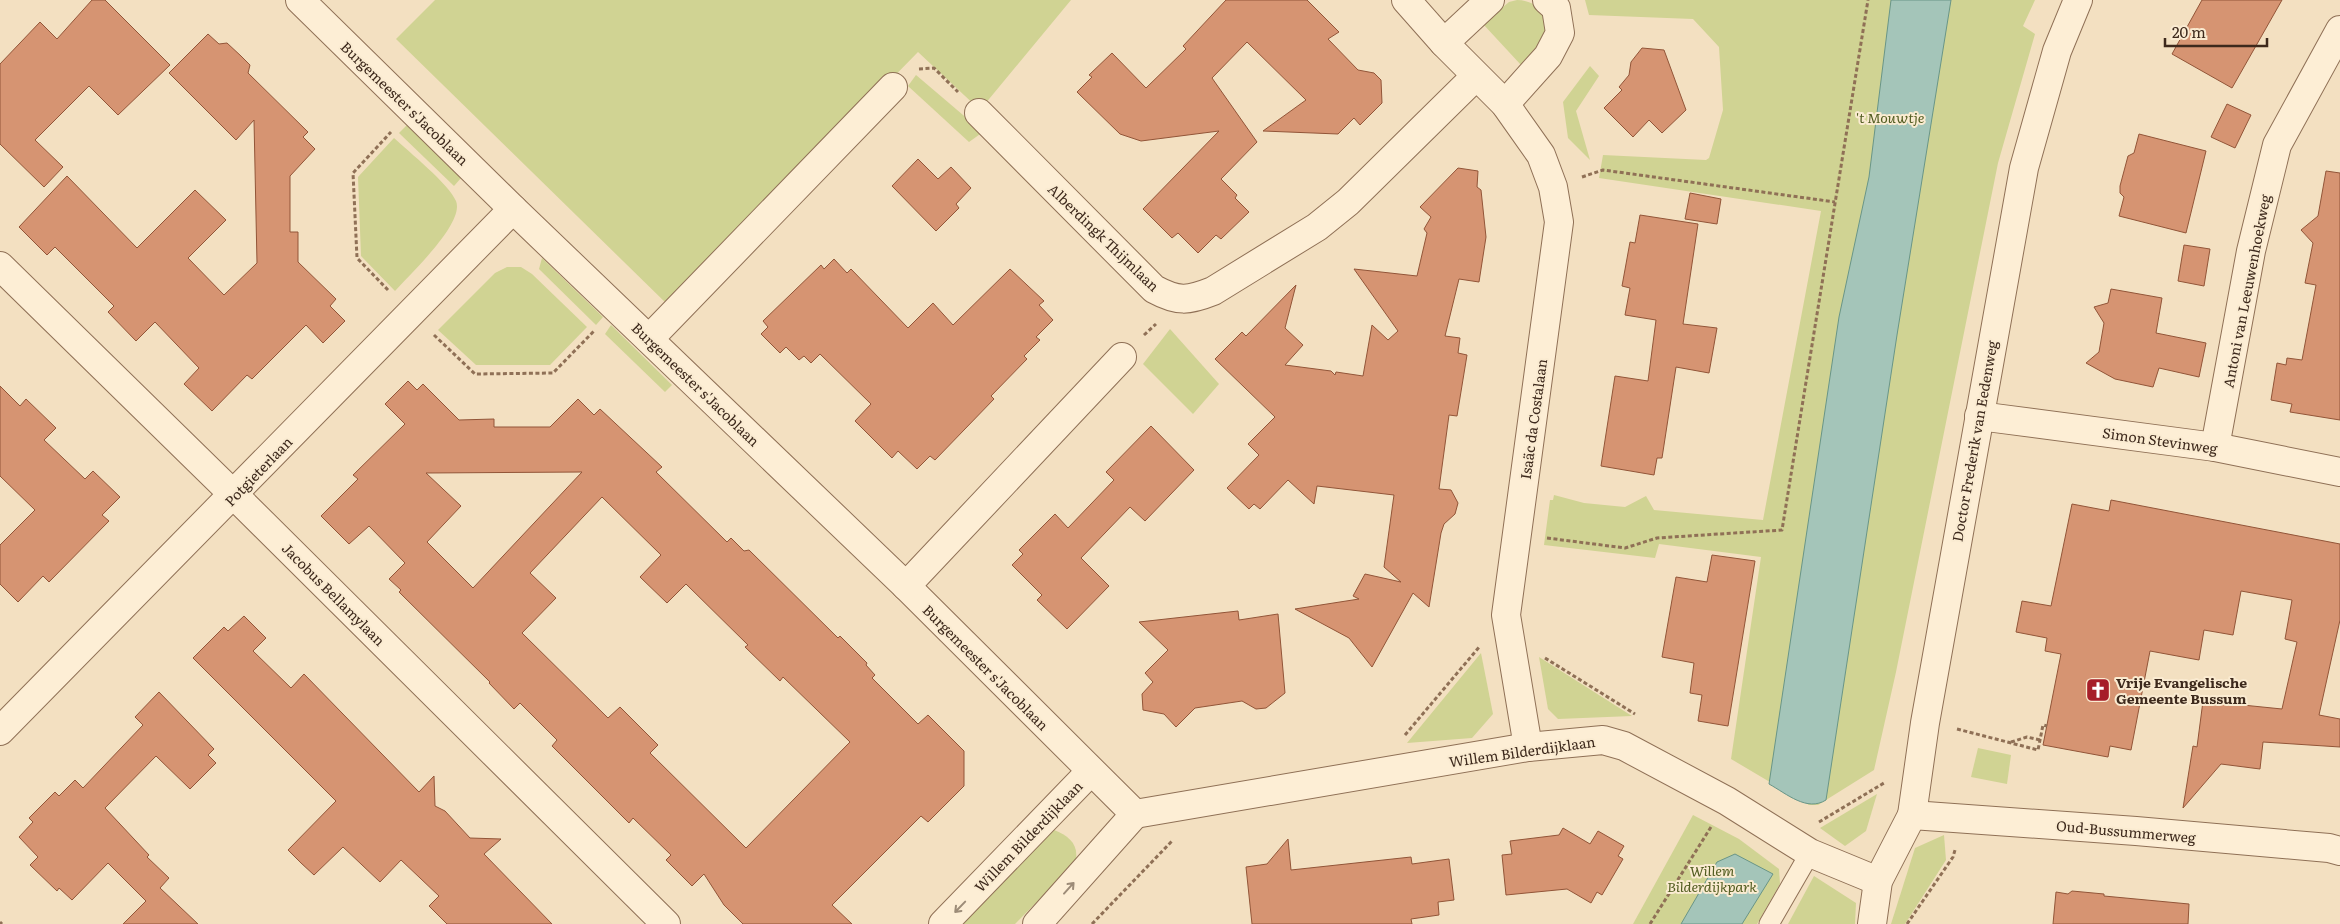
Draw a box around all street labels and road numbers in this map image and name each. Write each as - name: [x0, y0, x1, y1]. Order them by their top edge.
- street label: Burgemeester s'Jacoblaan: [337, 37, 473, 169]
- street label: Alberdingk Thijmlaan: [1044, 179, 1164, 295]
- street label: Antoni van Leeuwenhoekweg: [2217, 192, 2275, 389]
- street label: Burgemeester s'Jacoblaan: [628, 318, 764, 450]
- street label: Doctor Frederik van Eedenweg: [1946, 339, 2002, 543]
- street label: Isaäc da Costalaan: [1515, 357, 1551, 481]
- street label: Simon Stevinweg: [2101, 422, 2219, 458]
- street label: Potgieterlaan: [220, 432, 296, 510]
- street label: Jacobus Bellamylaan: [278, 538, 390, 650]
- street label: Burgemeester s'Jacoblaan: [919, 600, 1053, 734]
- street label: Willem Bilderdijklaan: [1448, 731, 1596, 771]
- street label: Willem Bilderdijklaan: [970, 776, 1086, 896]
- street label: Oud-Bussummerweg: [2055, 815, 2197, 847]

